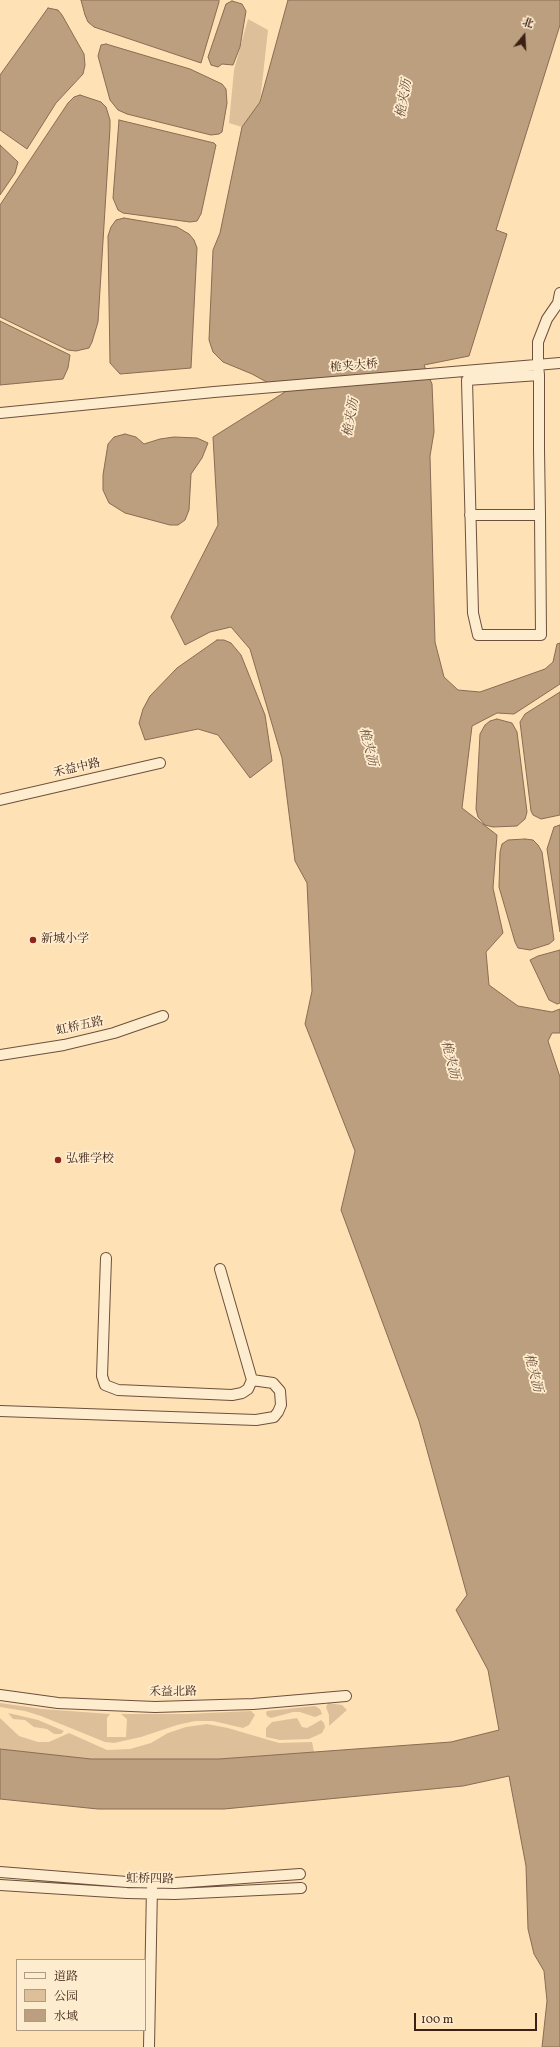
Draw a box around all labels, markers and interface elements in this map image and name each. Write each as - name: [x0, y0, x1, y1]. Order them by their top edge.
- text: 北: [520, 15, 535, 33]
- north arrow: [504, 16, 544, 56]
- water label: 桅夹沥: [394, 78, 416, 120]
- street label: 桅夹大桥: [329, 358, 379, 376]
- water label: 桅夹沥: [341, 397, 363, 439]
- water label: 桅夹沥: [354, 726, 380, 768]
- street label: 禾益中路: [52, 757, 102, 781]
- place label: 新城小学: [41, 933, 89, 947]
- marker: 新城小学: [28, 935, 38, 945]
- street label: 虹桥五路: [55, 1015, 105, 1039]
- water label: 桅夹沥: [436, 1039, 462, 1081]
- place label: 弘雅学校: [66, 1153, 114, 1167]
- marker: 弘雅学校: [53, 1155, 63, 1165]
- water label: 桅夹沥: [519, 1352, 545, 1394]
- street label: 禾益北路: [149, 1685, 197, 1701]
- street label: 虹桥四路: [126, 1872, 174, 1888]
- legend: [16, 1959, 146, 2031]
- text: 道路: [54, 1969, 78, 1985]
- text: 公园: [54, 1989, 78, 2005]
- scale bar: [416, 2005, 539, 2031]
- text: 水域: [54, 2009, 78, 2025]
- text: 100 m: [421, 2012, 453, 2028]

